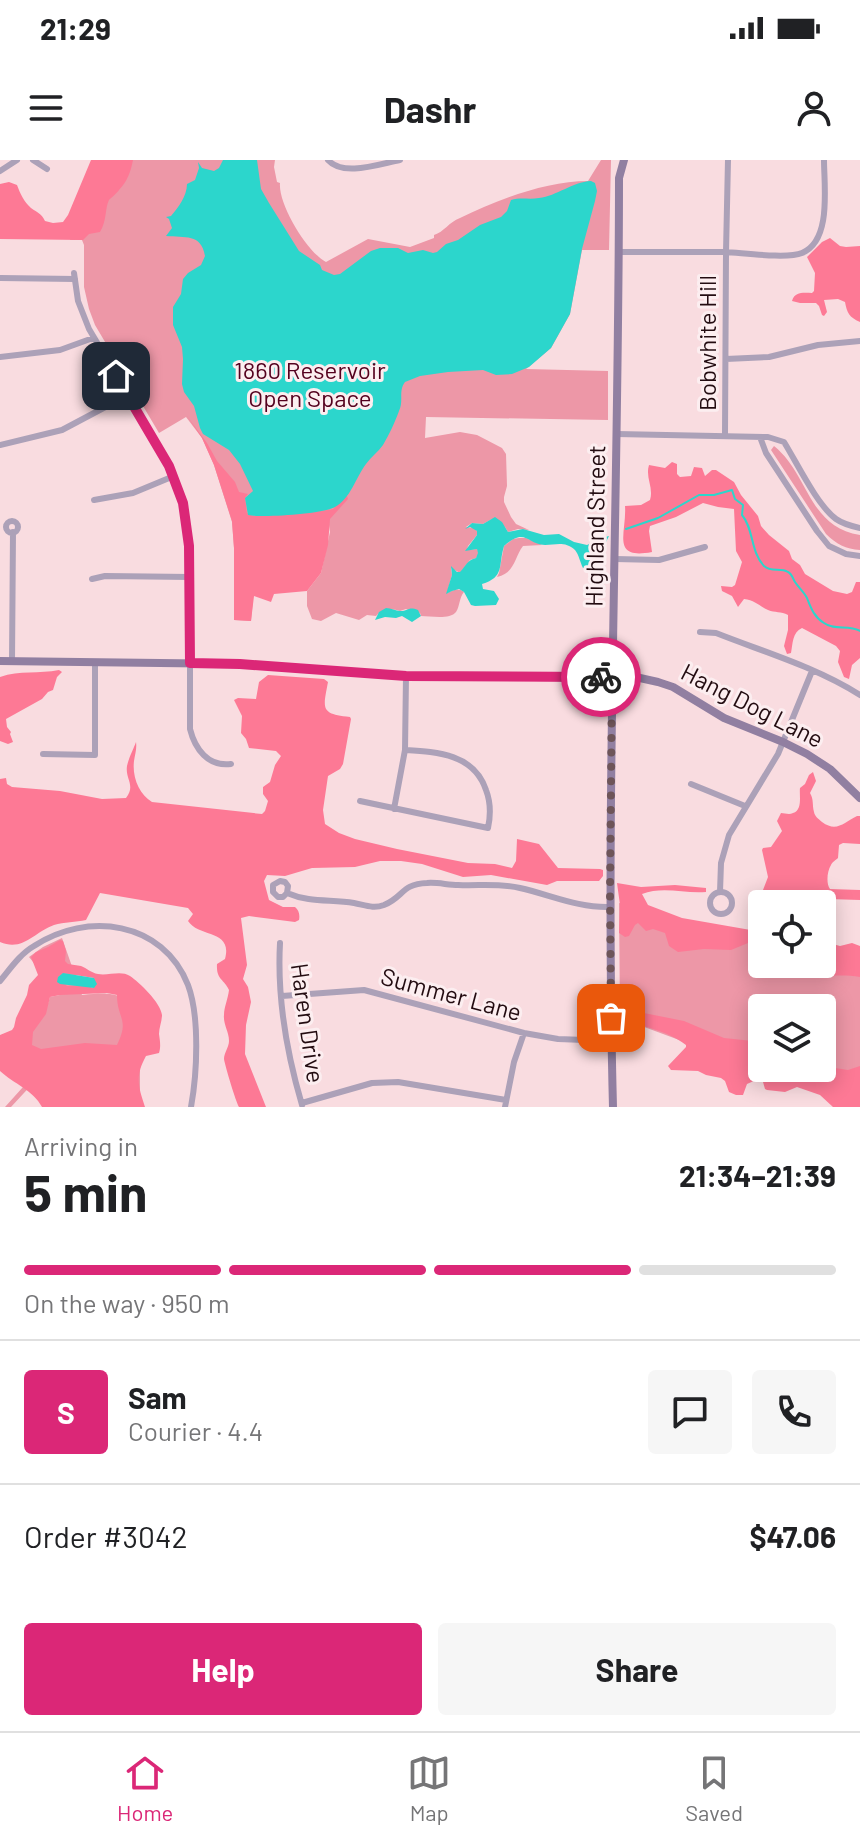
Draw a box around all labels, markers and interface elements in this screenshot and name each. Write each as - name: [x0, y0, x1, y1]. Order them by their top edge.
- text: 21:29: [40, 10, 111, 46]
- icon: menu: [24, 86, 68, 130]
- icon: person: [792, 86, 836, 130]
- text: Dashr: [384, 87, 476, 130]
- street label: Bobwhite Hill: [692, 275, 721, 411]
- pin: [82, 342, 150, 410]
- icon: home: [94, 354, 138, 398]
- park label: 1860 Reservoir Open Space: [234, 355, 386, 412]
- street label: Highland Street: [579, 445, 610, 607]
- courier: [561, 637, 641, 717]
- icon: bike: [579, 655, 623, 699]
- street label: Hang Dog Lane: [677, 656, 829, 753]
- map controls: [748, 890, 836, 1082]
- button: locate: [748, 890, 836, 978]
- street label: Haren Drive: [286, 961, 331, 1085]
- street label: Summer Lane: [378, 961, 525, 1026]
- pin: [577, 984, 645, 1052]
- button: layers: [748, 994, 836, 1082]
- icon: bag: [589, 996, 633, 1040]
- text: Arriving in: [24, 1130, 138, 1161]
- text: 21:34–21:39: [679, 1157, 836, 1193]
- text: 5 min: [24, 1160, 148, 1222]
- text: On the way · 950 m: [24, 1287, 229, 1318]
- button: chat: [648, 1370, 732, 1454]
- button: phone: [752, 1370, 836, 1454]
- text: Sam: [128, 1379, 187, 1415]
- text: S: [57, 1394, 75, 1430]
- text: Courier · 4.4: [128, 1415, 263, 1446]
- text: Order #3042: [24, 1518, 188, 1554]
- text: $47.06: [749, 1518, 836, 1554]
- button: Help: [24, 1623, 422, 1715]
- button: Share: [438, 1623, 836, 1715]
- tab: Home: [117, 1751, 173, 1825]
- tab: Map: [407, 1751, 451, 1825]
- tab: Saved: [685, 1751, 743, 1825]

